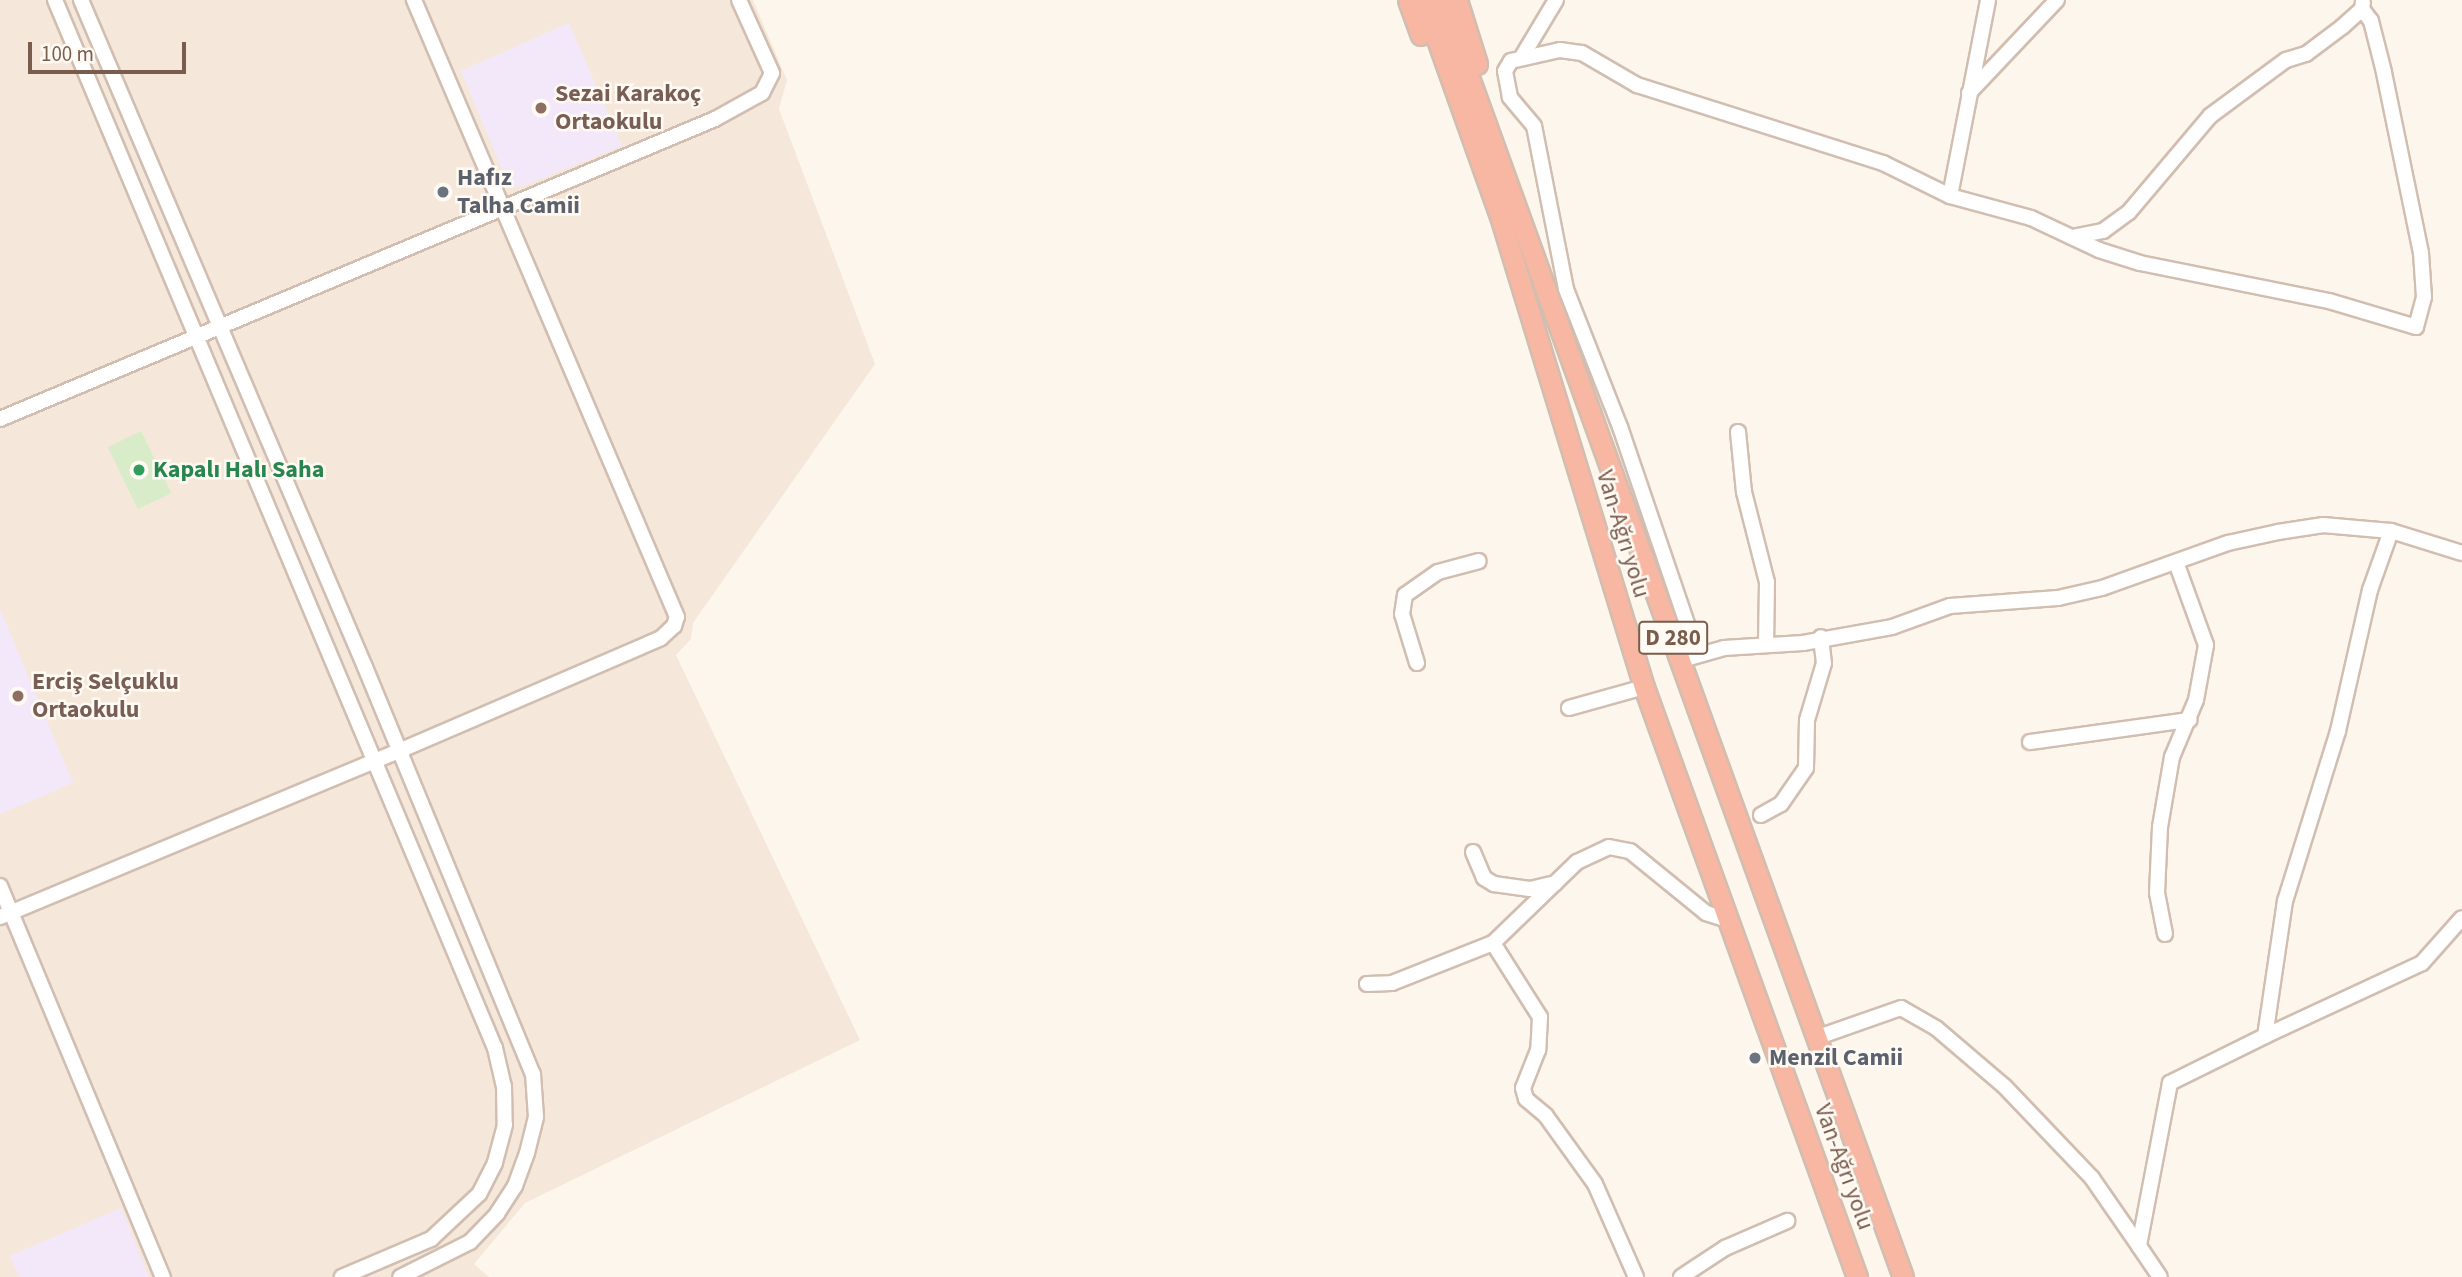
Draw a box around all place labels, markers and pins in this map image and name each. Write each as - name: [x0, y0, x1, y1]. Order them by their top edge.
- place label: Sezai Karakoç Ortaokulu: [555, 80, 701, 136]
- marker: Sezai Karakoç Ortaokulu: [533, 100, 549, 116]
- place label: Hafız Talha Camii: [457, 164, 580, 220]
- marker: Hafız Talha Camii: [435, 184, 451, 200]
- place label: Kapalı Halı Saha: [153, 456, 324, 484]
- marker: Kapalı Halı Saha: [131, 462, 147, 478]
- place label: Erciş Selçuklu Ortaokulu: [32, 668, 179, 724]
- marker: Erciş Selçuklu Ortaokulu: [10, 688, 26, 704]
- place label: Menzil Camii: [1769, 1044, 1903, 1072]
- marker: Menzil Camii: [1747, 1050, 1763, 1066]

